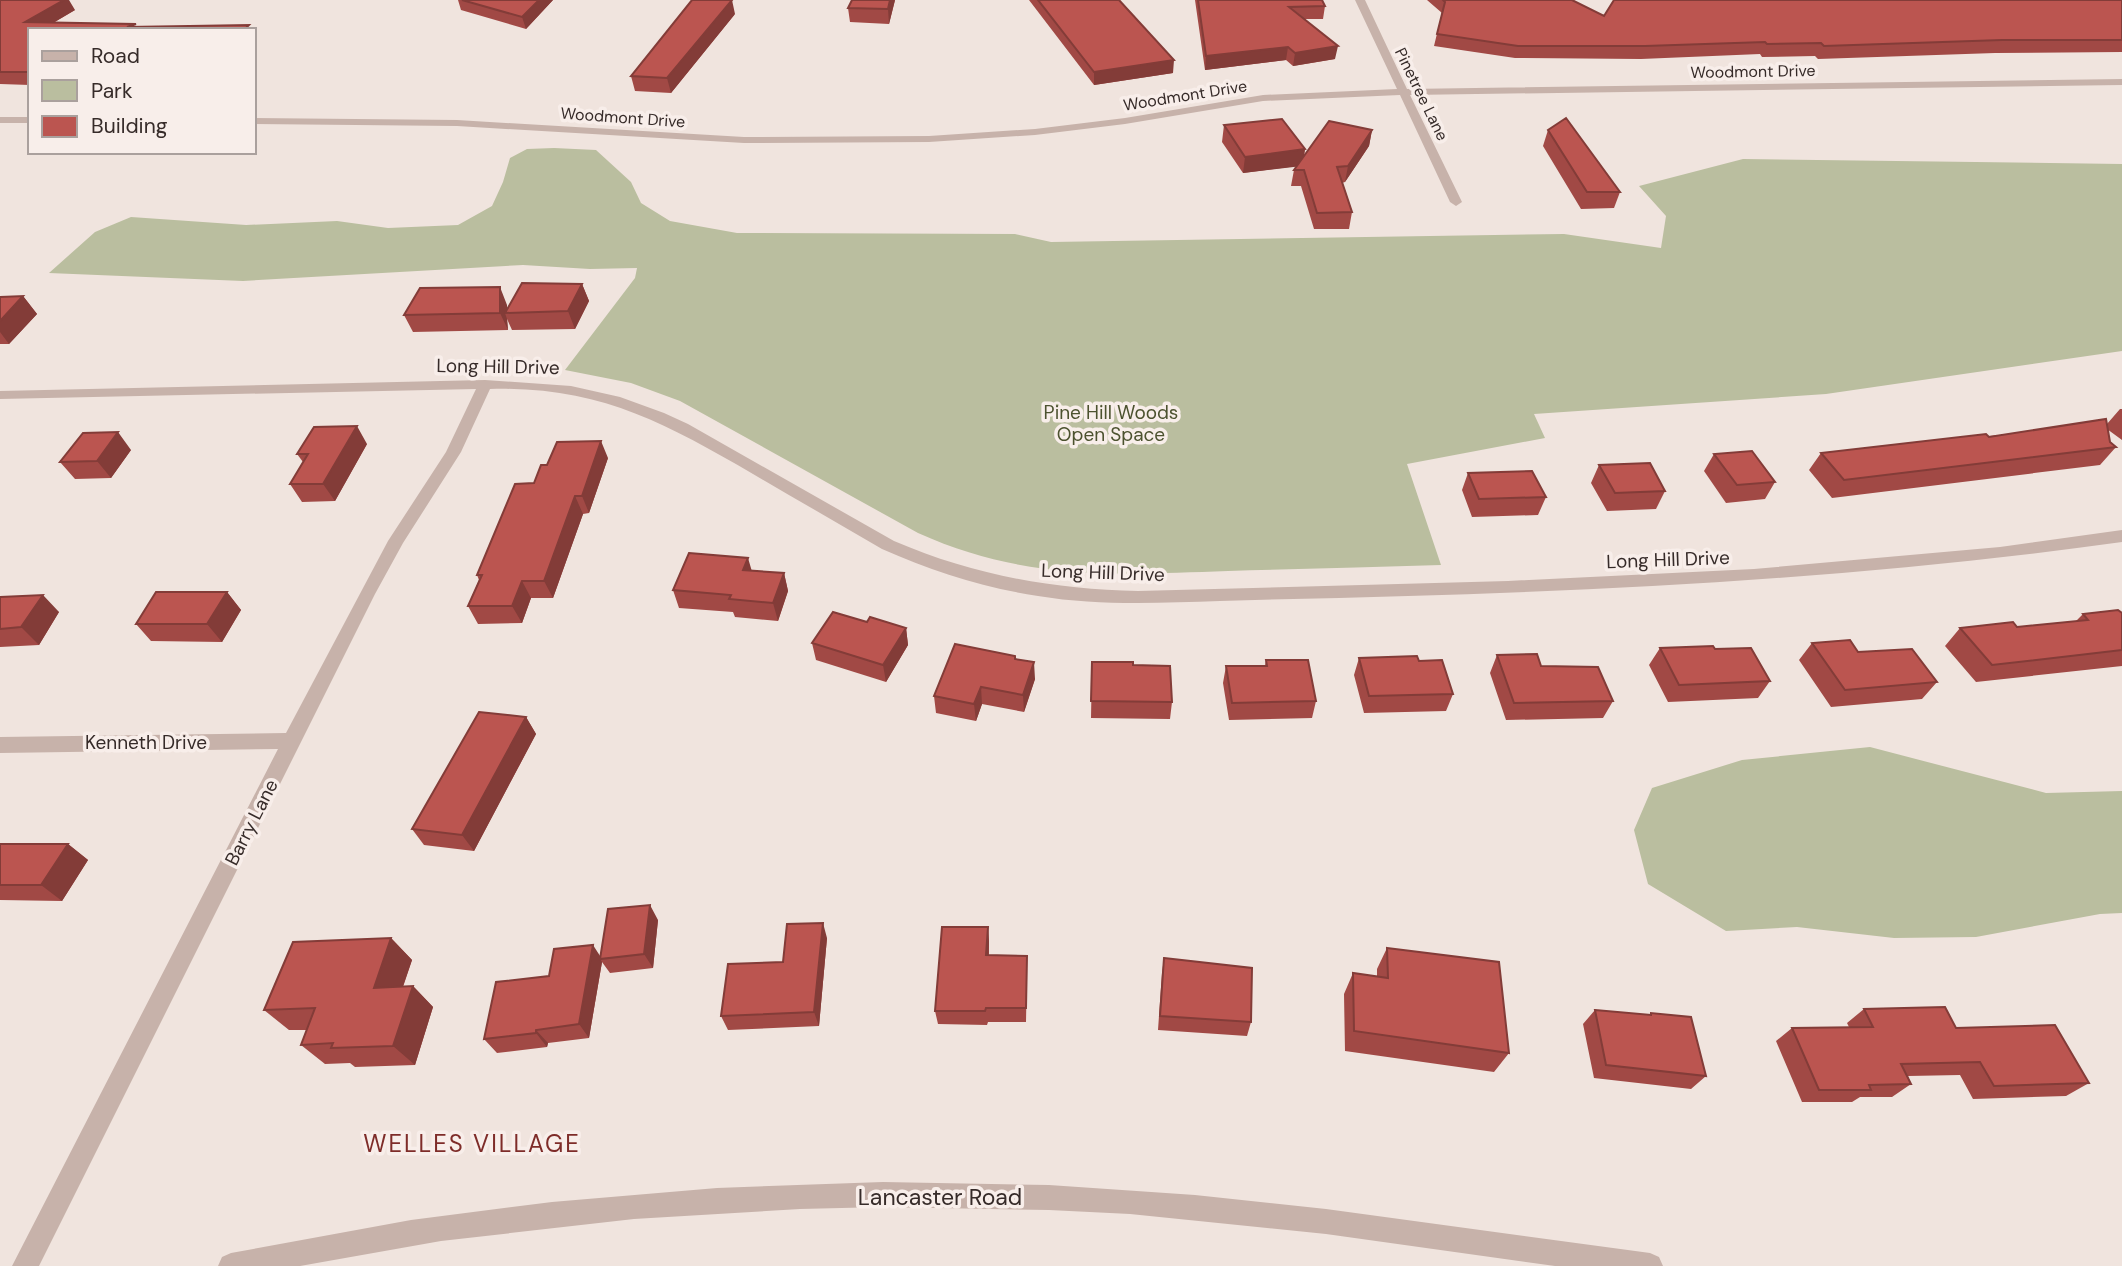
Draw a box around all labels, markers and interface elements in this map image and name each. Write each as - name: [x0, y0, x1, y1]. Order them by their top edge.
- legend: [28, 28, 256, 154]
- text: Road: [91, 42, 140, 70]
- street label: Pinetree Lane: [1390, 44, 1453, 144]
- street label: Woodmont Drive: [1690, 60, 1816, 83]
- street label: Woodmont Drive: [1122, 75, 1248, 116]
- text: Park: [91, 77, 133, 105]
- street label: Woodmont Drive: [560, 103, 686, 132]
- text: Building: [91, 112, 168, 140]
- street label: Long Hill Drive: [436, 353, 560, 380]
- park label: Pine Hill Woods Open Space: [1044, 400, 1178, 447]
- street label: Long Hill Drive: [1606, 545, 1730, 574]
- street label: Long Hill Drive: [1041, 558, 1165, 587]
- street label: Kenneth Drive: [85, 730, 207, 755]
- street label: Barry Lane: [219, 775, 284, 870]
- district label: WELLES VILLAGE: [363, 1128, 581, 1159]
- street label: Lancaster Road: [858, 1182, 1022, 1212]

